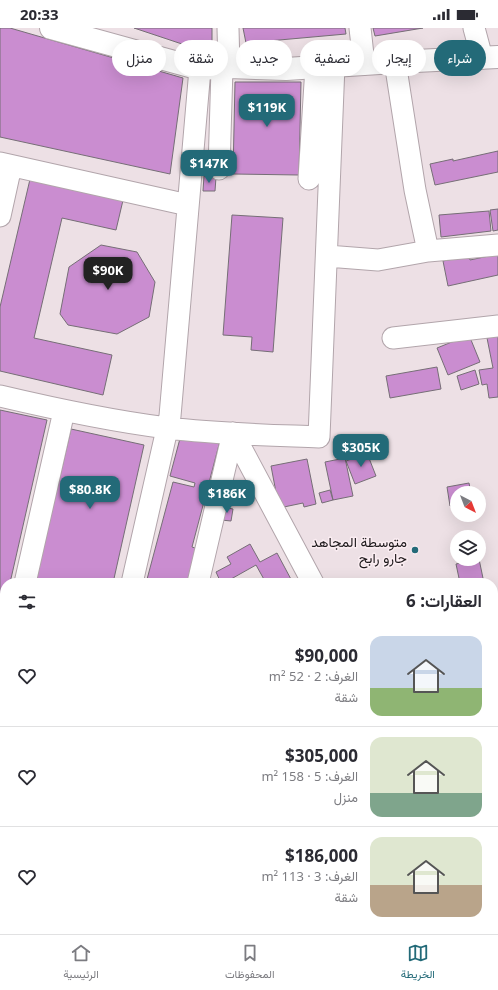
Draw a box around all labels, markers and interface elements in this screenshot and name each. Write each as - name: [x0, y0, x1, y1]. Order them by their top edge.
- text: 20:33: [20, 4, 59, 24]
- chip: منزل: [112, 40, 166, 76]
- chip: شقة: [174, 40, 228, 76]
- chip: جديد: [236, 40, 292, 76]
- chip: تصفية: [300, 40, 364, 76]
- chip: إيجار: [372, 40, 426, 76]
- chip: شراء: [434, 40, 486, 76]
- pin: $119K: [239, 94, 295, 128]
- text: $119K: [248, 98, 286, 116]
- pin: $147K: [181, 150, 237, 184]
- text: $147K: [190, 154, 228, 172]
- pin: $90K: [84, 257, 132, 291]
- text: $90K: [93, 261, 123, 279]
- pin: $305K: [333, 434, 389, 468]
- text: $305K: [342, 438, 380, 456]
- pin: $80.8K: [57, 476, 123, 510]
- text: $80.8K: [69, 480, 111, 498]
- pin: $186K: [199, 480, 255, 514]
- text: $186K: [208, 484, 246, 502]
- north arrow: [450, 486, 486, 522]
- map controls: [450, 486, 486, 566]
- button: layers: [450, 530, 486, 566]
- place label: متوسطة المجاهد جارو رابح: [311, 532, 407, 569]
- marker: متوسطة المجاهد جارو رابح: [410, 545, 420, 555]
- text: العقارات: 6: [406, 589, 482, 612]
- icon: filters: [16, 591, 38, 613]
- text: $90,000: [295, 644, 358, 667]
- icon: home: [402, 652, 450, 700]
- icon: heart: [16, 665, 38, 687]
- text: الغرف: 2 · 52 m²: [269, 667, 358, 685]
- text: شقة: [335, 688, 358, 706]
- text: $305,000: [285, 744, 358, 767]
- icon: home: [402, 753, 450, 801]
- icon: heart: [16, 766, 38, 788]
- text: الغرف: 5 · 158 m²: [261, 767, 358, 785]
- text: منزل: [334, 788, 358, 806]
- text: $186,000: [285, 844, 358, 867]
- icon: home: [402, 853, 450, 901]
- icon: heart: [16, 866, 38, 888]
- text: الغرف: 3 · 113 m²: [261, 867, 358, 885]
- text: شقة: [335, 888, 358, 906]
- tab: الرئيسية: [63, 942, 99, 984]
- tab: المحفوظات: [225, 942, 275, 984]
- tab: الخريطة: [401, 942, 435, 984]

